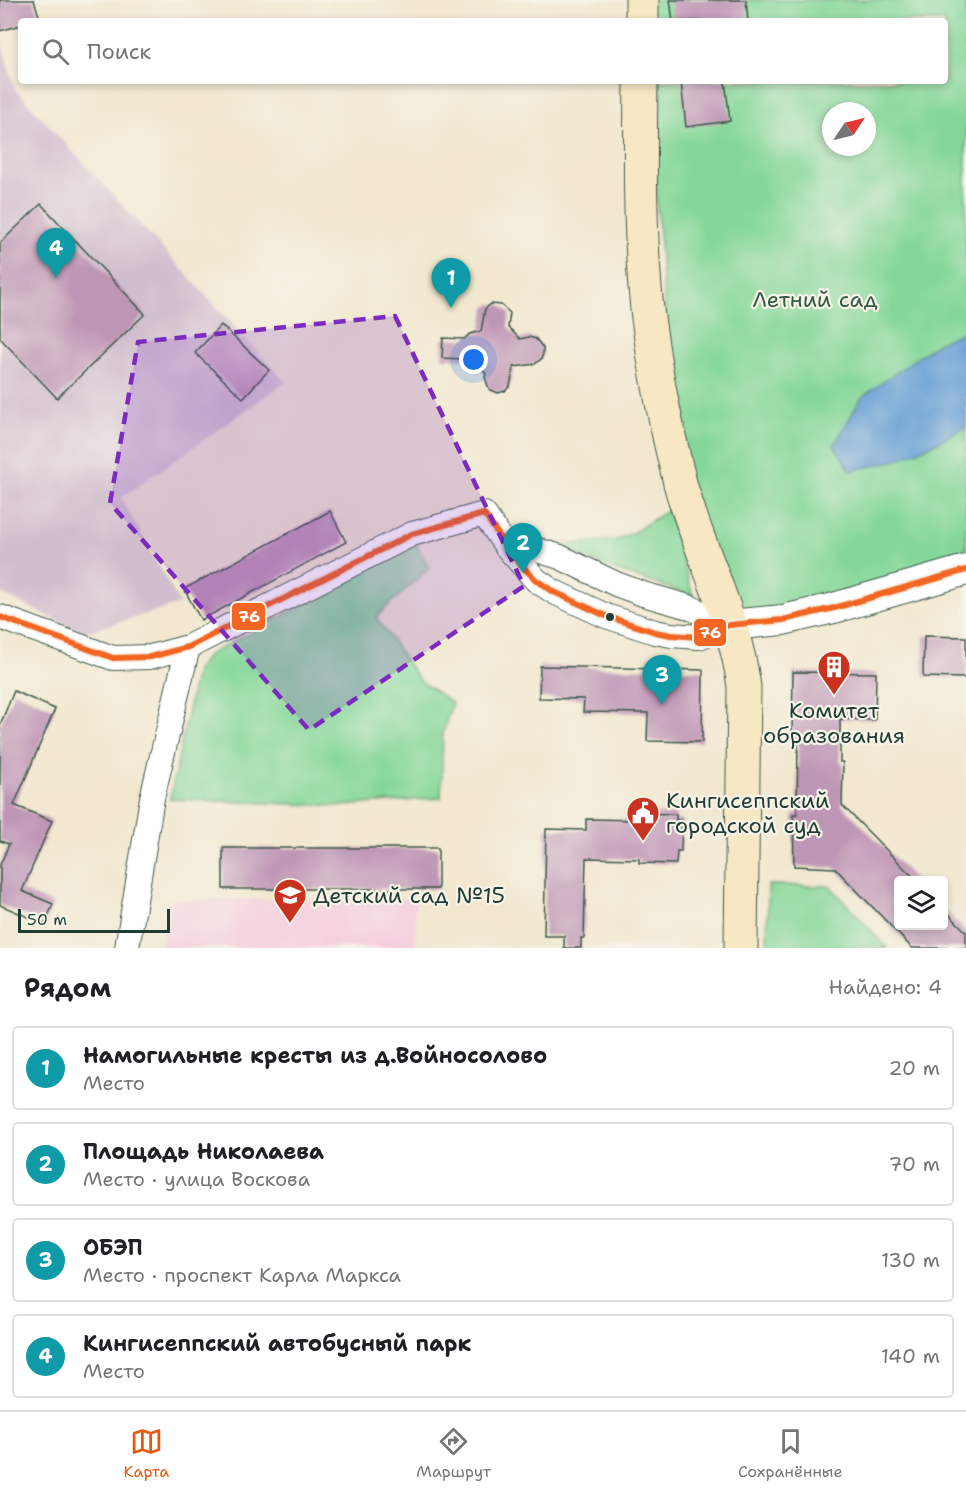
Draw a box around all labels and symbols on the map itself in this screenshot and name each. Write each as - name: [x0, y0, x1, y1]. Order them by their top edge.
- north arrow: [822, 102, 876, 156]
- pin: 4: [36, 228, 76, 278]
- pin: 1: [432, 258, 470, 308]
- park label: Летний сад: [752, 285, 878, 314]
- your location: [459, 345, 488, 374]
- pin: 2: [504, 524, 542, 573]
- line badge: 76: [231, 602, 266, 631]
- text: 76: [238, 606, 260, 627]
- unlabelled marker: [604, 611, 616, 623]
- line badge: 76: [693, 618, 727, 647]
- text: 76: [699, 622, 721, 643]
- building icon: Комитет образования: [816, 649, 852, 696]
- pin: 3: [642, 656, 682, 705]
- place label: Комитет образования: [763, 696, 905, 750]
- place label: Кингисеппский городской суд: [666, 786, 829, 840]
- public building icon: Кингисеппский городской суд: [625, 795, 661, 842]
- school or university icon: Детский сад №15: [272, 877, 308, 924]
- place label: Детский сад №15: [313, 881, 505, 910]
- scale bar: [18, 906, 170, 934]

